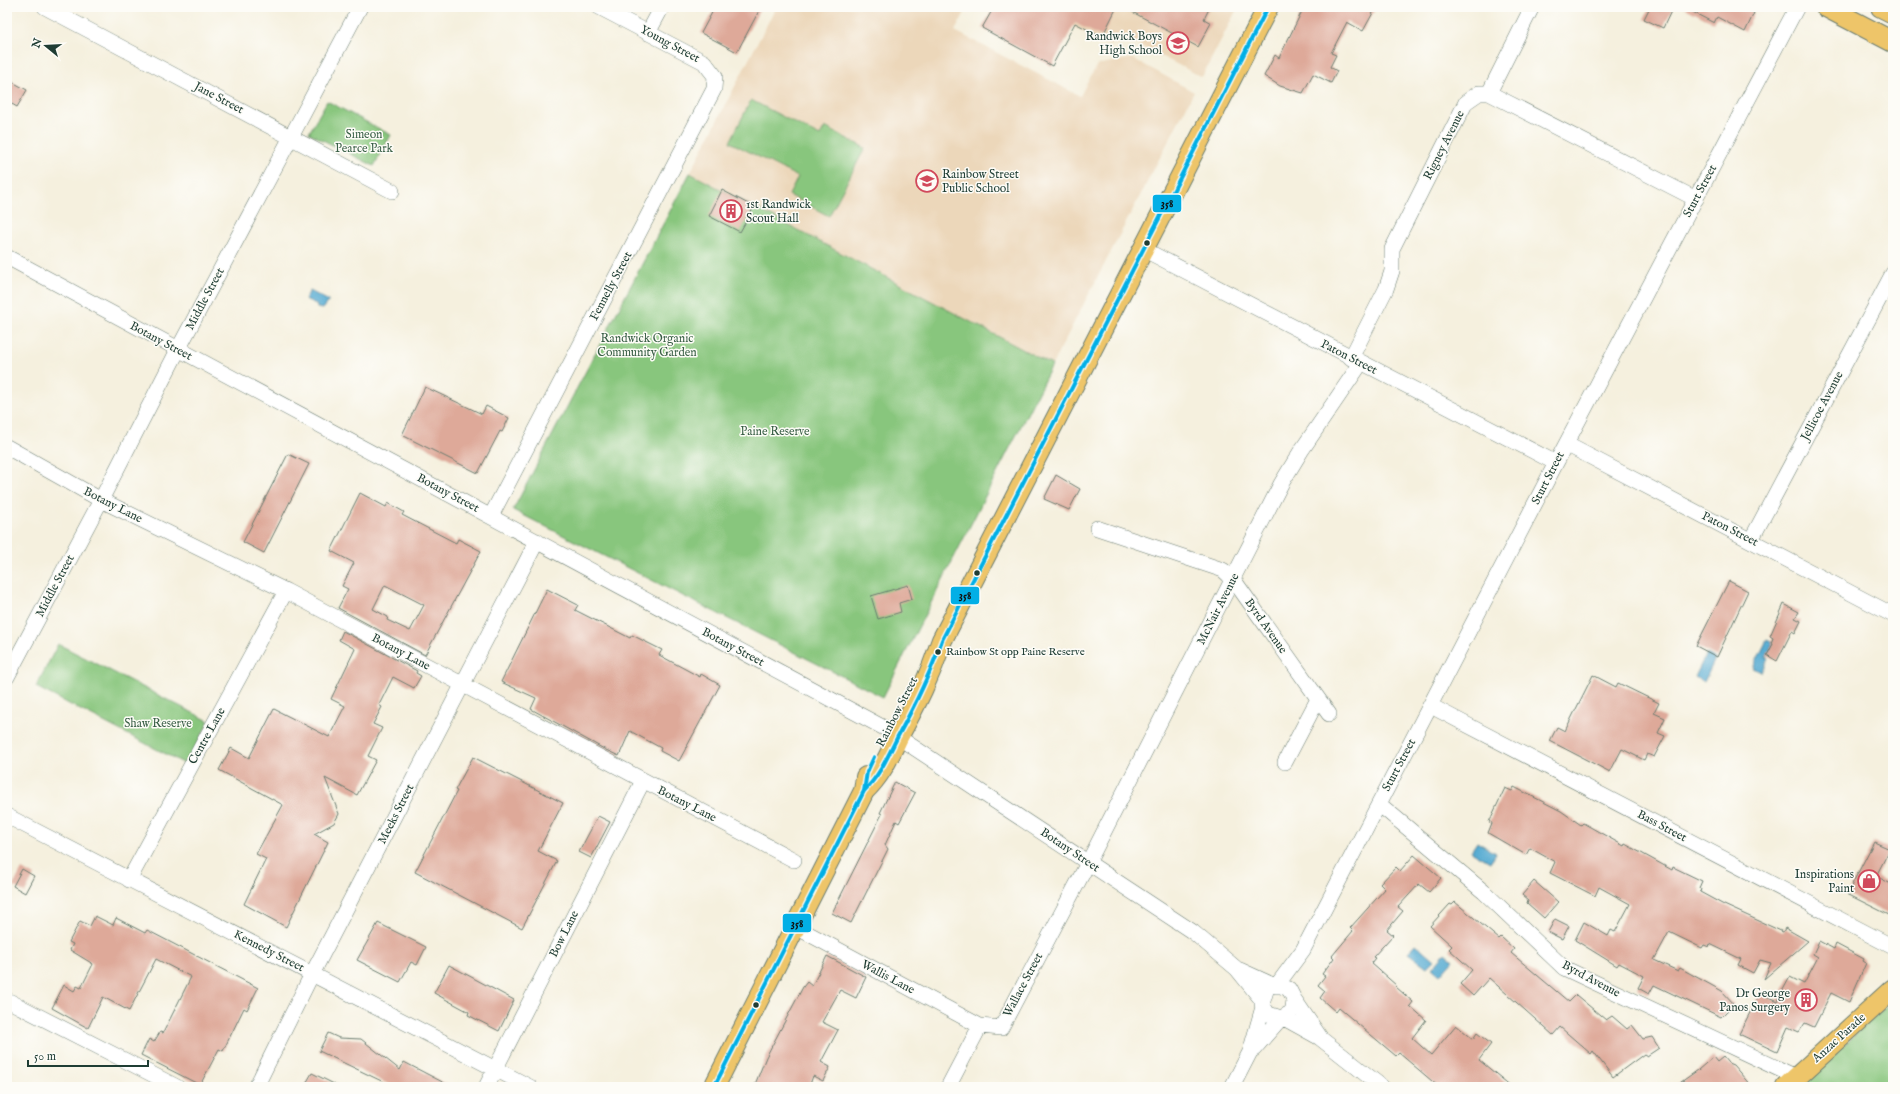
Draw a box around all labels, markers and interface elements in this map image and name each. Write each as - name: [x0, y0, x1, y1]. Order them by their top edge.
- street label: Young Street: [638, 22, 702, 66]
- north arrow: [26, 26, 66, 66]
- place label: Randwick Boys High School: [1085, 29, 1163, 58]
- school or university icon: Randwick Boys High School: [1165, 30, 1191, 56]
- text: N: [29, 36, 46, 51]
- street label: Jane Street: [189, 78, 246, 118]
- street label: Rigney Avenue: [1420, 107, 1468, 182]
- park label: Simeon Pearce Park: [335, 127, 394, 156]
- street label: Sturt Street: [1680, 162, 1720, 220]
- place label: Rainbow Street Public School: [942, 167, 1019, 196]
- school or university icon: Rainbow Street Public School: [914, 168, 940, 194]
- line badge: 358: [1152, 194, 1182, 213]
- place label: 1st Randwick Scout Hall: [746, 197, 812, 226]
- text: 358: [1161, 197, 1173, 211]
- building icon: 1st Randwick Scout Hall: [718, 198, 744, 224]
- unlabelled marker: [1142, 238, 1152, 248]
- street label: Fennelly Street: [587, 249, 635, 323]
- street label: Middle Street: [182, 265, 228, 333]
- street label: Botany Street: [127, 318, 195, 364]
- park label: Randwick Organic Community Garden: [597, 331, 697, 360]
- street label: Paton Street: [1318, 336, 1380, 378]
- street label: Jellicoe Avenue: [1797, 368, 1848, 445]
- park label: Paine Reserve: [740, 424, 810, 439]
- street label: Sturt Street: [1528, 449, 1568, 507]
- street label: Botany Street: [414, 470, 482, 516]
- street label: Botany Lane: [81, 484, 145, 526]
- street label: Paton Street: [1699, 508, 1761, 550]
- street label: Middle Street: [32, 552, 78, 620]
- unlabelled marker: [972, 568, 982, 578]
- street label: McNair Avenue: [1194, 570, 1243, 647]
- line badge: 358: [950, 586, 980, 605]
- text: 358: [959, 589, 971, 603]
- street label: Byrd Avenue: [1242, 596, 1291, 657]
- street label: Botany Street: [699, 624, 767, 670]
- street label: Botany Lane: [369, 630, 433, 674]
- place label: Rainbow St opp Paine Reserve: [946, 645, 1085, 659]
- marker: Rainbow St opp Paine Reserve: [933, 647, 943, 657]
- street label: Rainbow Street: [873, 674, 921, 750]
- street label: Centre Lane: [185, 705, 229, 767]
- park label: Shaw Reserve: [124, 716, 192, 731]
- street label: Sturt Street: [1379, 736, 1419, 794]
- street label: Meeks Street: [374, 782, 418, 846]
- street label: Botany Lane: [655, 783, 719, 825]
- street label: Bass Street: [1635, 807, 1689, 845]
- street label: Botany Street: [1037, 825, 1103, 875]
- place label: Inspirations Paint: [1795, 867, 1854, 896]
- shop icon: Inspirations Paint: [1856, 868, 1882, 894]
- street label: Bow Lane: [546, 908, 582, 960]
- line badge: 358: [782, 913, 812, 933]
- text: 358: [791, 917, 803, 931]
- street label: Kennedy Street: [231, 927, 307, 975]
- street label: Wallace Street: [1000, 950, 1046, 1020]
- street label: Wallis Lane: [859, 957, 918, 997]
- street label: Byrd Avenue: [1559, 957, 1623, 1001]
- place label: Dr George Panos Surgery: [1719, 986, 1790, 1015]
- building icon: Dr George Panos Surgery: [1793, 987, 1819, 1013]
- unlabelled marker: [751, 1000, 761, 1010]
- street label: Anzac Parade: [1809, 1010, 1869, 1067]
- scale bar: [28, 1042, 148, 1068]
- text: 50 m: [34, 1049, 56, 1064]

